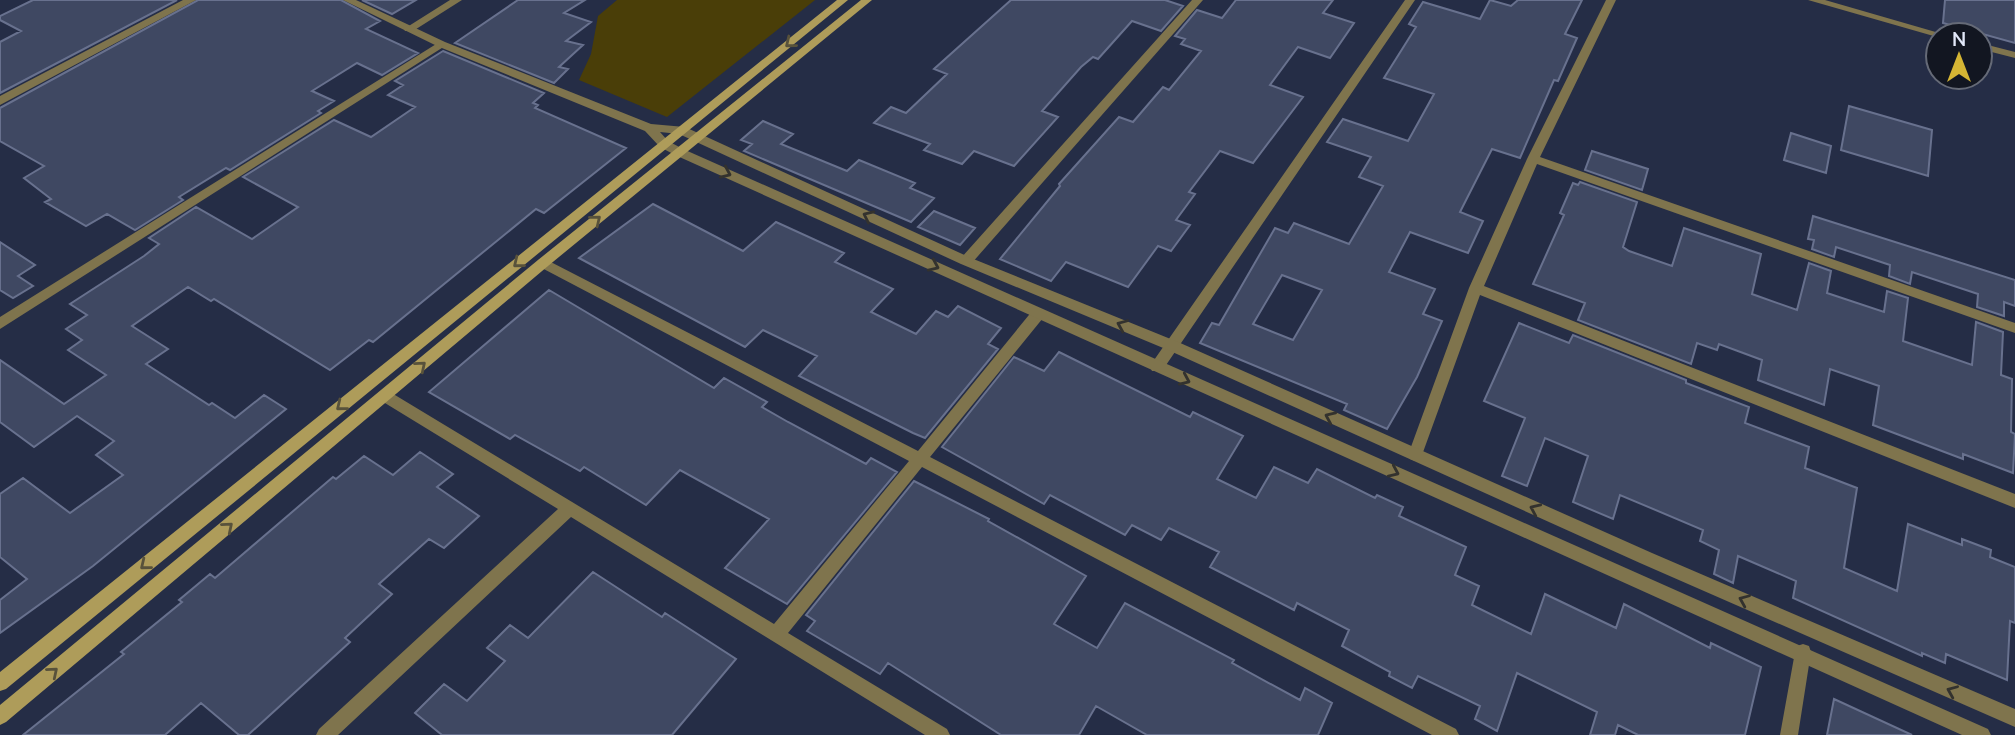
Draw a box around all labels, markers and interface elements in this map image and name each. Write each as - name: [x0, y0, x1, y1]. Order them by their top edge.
- north arrow: [1924, 21, 1994, 91]
- text: N: [1952, 27, 1966, 53]
- one-way arrow: [785, 34, 797, 47]
- one-way arrow: [719, 165, 731, 179]
- one-way arrow: [863, 210, 875, 224]
- one-way arrow: [587, 216, 600, 228]
- one-way arrow: [513, 255, 526, 267]
- one-way arrow: [926, 258, 939, 272]
- one-way arrow: [1117, 319, 1129, 333]
- one-way arrow: [413, 362, 426, 374]
- one-way arrow: [1178, 372, 1191, 386]
- one-way arrow: [337, 398, 349, 411]
- one-way arrow: [1325, 411, 1338, 425]
- one-way arrow: [1386, 464, 1399, 478]
- one-way arrow: [1530, 503, 1543, 517]
- one-way arrow: [219, 523, 232, 535]
- one-way arrow: [141, 557, 154, 569]
- one-way arrow: [1738, 595, 1750, 609]
- one-way arrow: [44, 668, 57, 680]
- one-way arrow: [1947, 685, 1960, 699]

